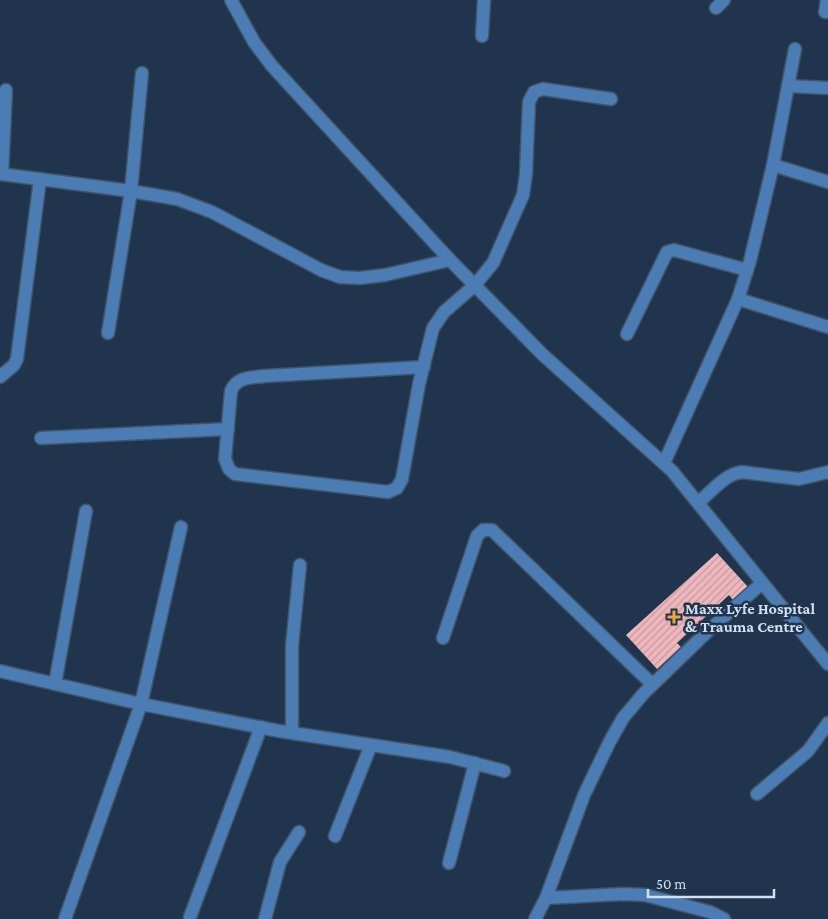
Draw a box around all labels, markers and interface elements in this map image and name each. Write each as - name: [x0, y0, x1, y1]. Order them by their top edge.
- place label: Maxx Lyfe Hospital & Trauma Centre: [685, 600, 815, 635]
- marker: Maxx Lyfe Hospital & Trauma Centre: [667, 610, 681, 624]
- scale bar: [648, 866, 774, 898]
- text: 50 m: [656, 876, 686, 892]

